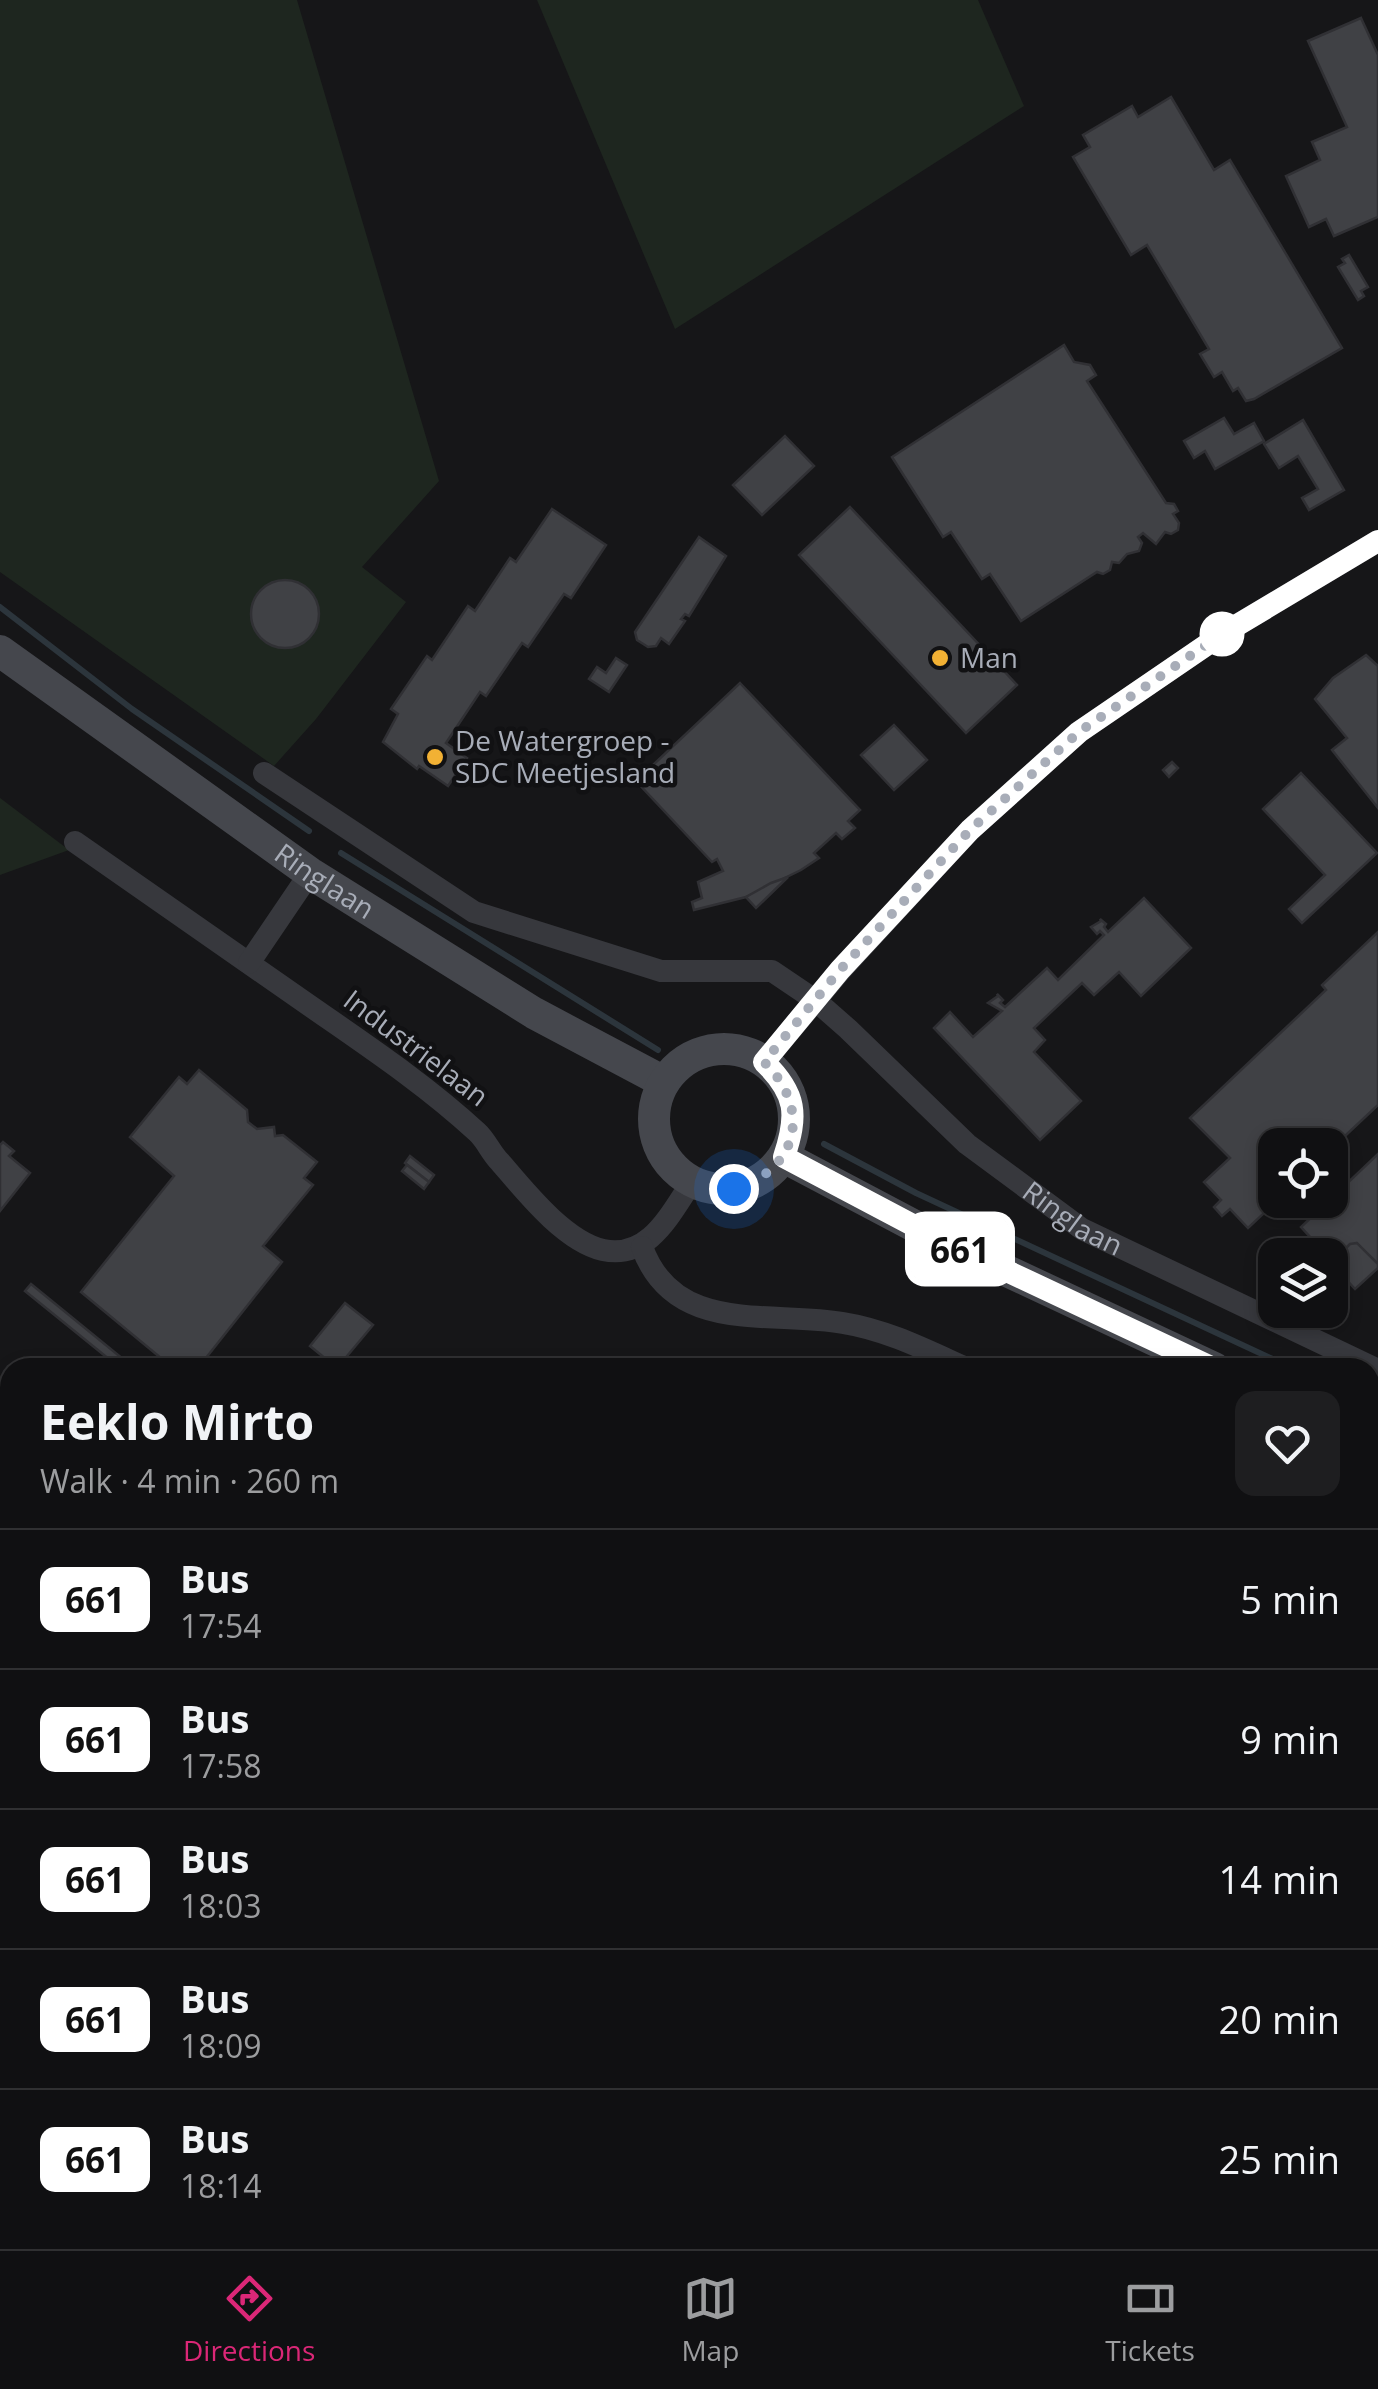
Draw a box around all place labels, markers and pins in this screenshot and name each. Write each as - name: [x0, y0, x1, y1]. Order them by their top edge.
- unlabelled marker: [1201, 613, 1243, 655]
- place label: Man: [960, 638, 1018, 676]
- marker: Man: [929, 647, 951, 669]
- place label: De Watergroep - SDC Meetjesland: [455, 721, 675, 791]
- marker: De Watergroep - SDC Meetjesland: [424, 746, 446, 768]

